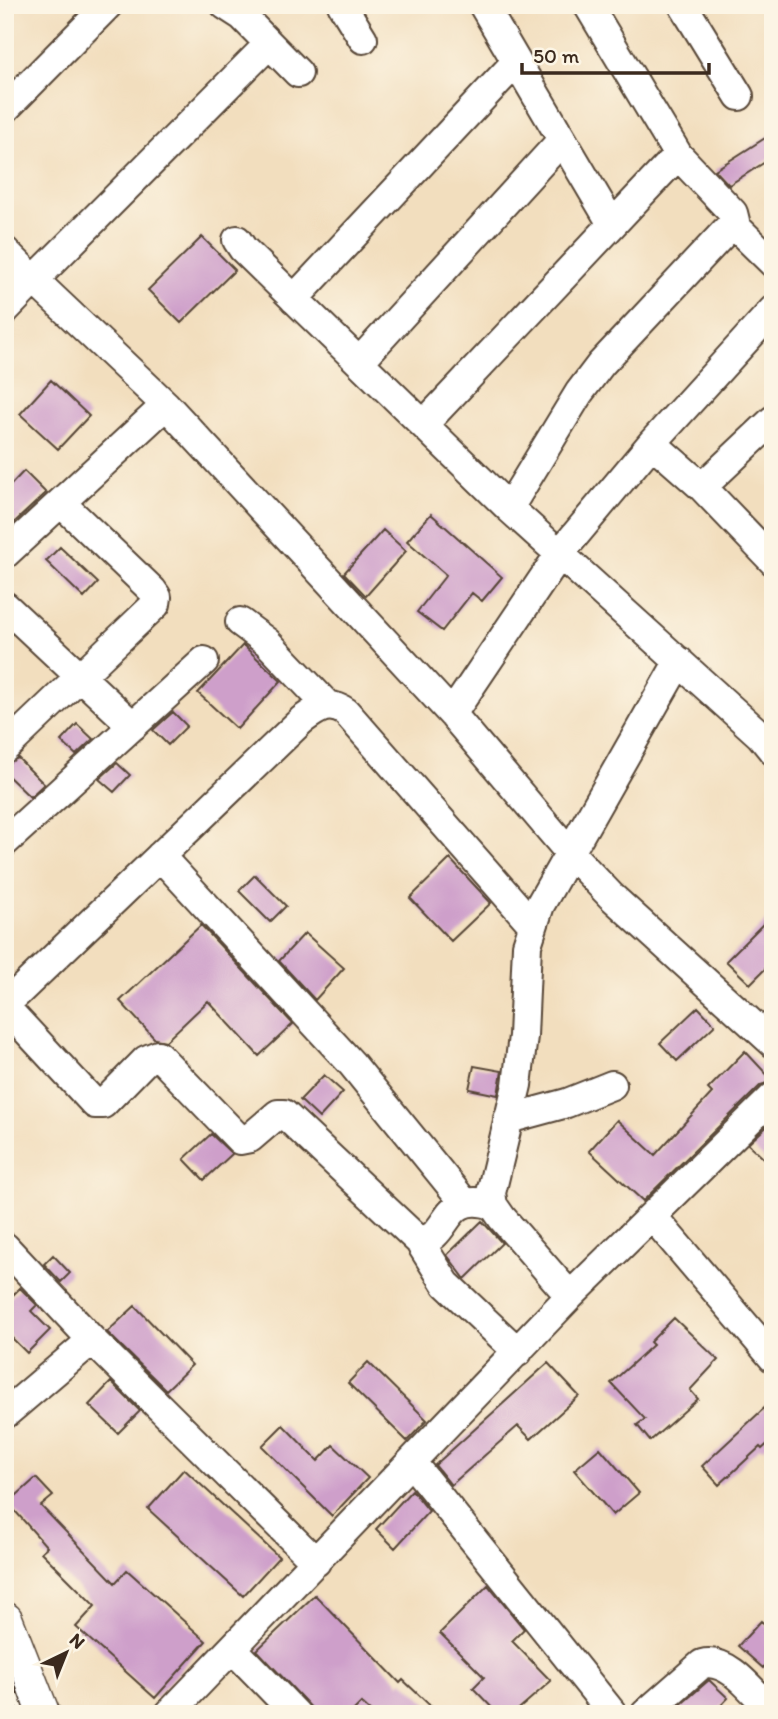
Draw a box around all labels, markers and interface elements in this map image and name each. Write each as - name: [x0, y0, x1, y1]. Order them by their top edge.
- scale bar: [522, 32, 710, 76]
- text: 50 m: [533, 43, 580, 68]
- north arrow: [32, 1618, 102, 1688]
- text: N: [65, 1628, 90, 1654]

